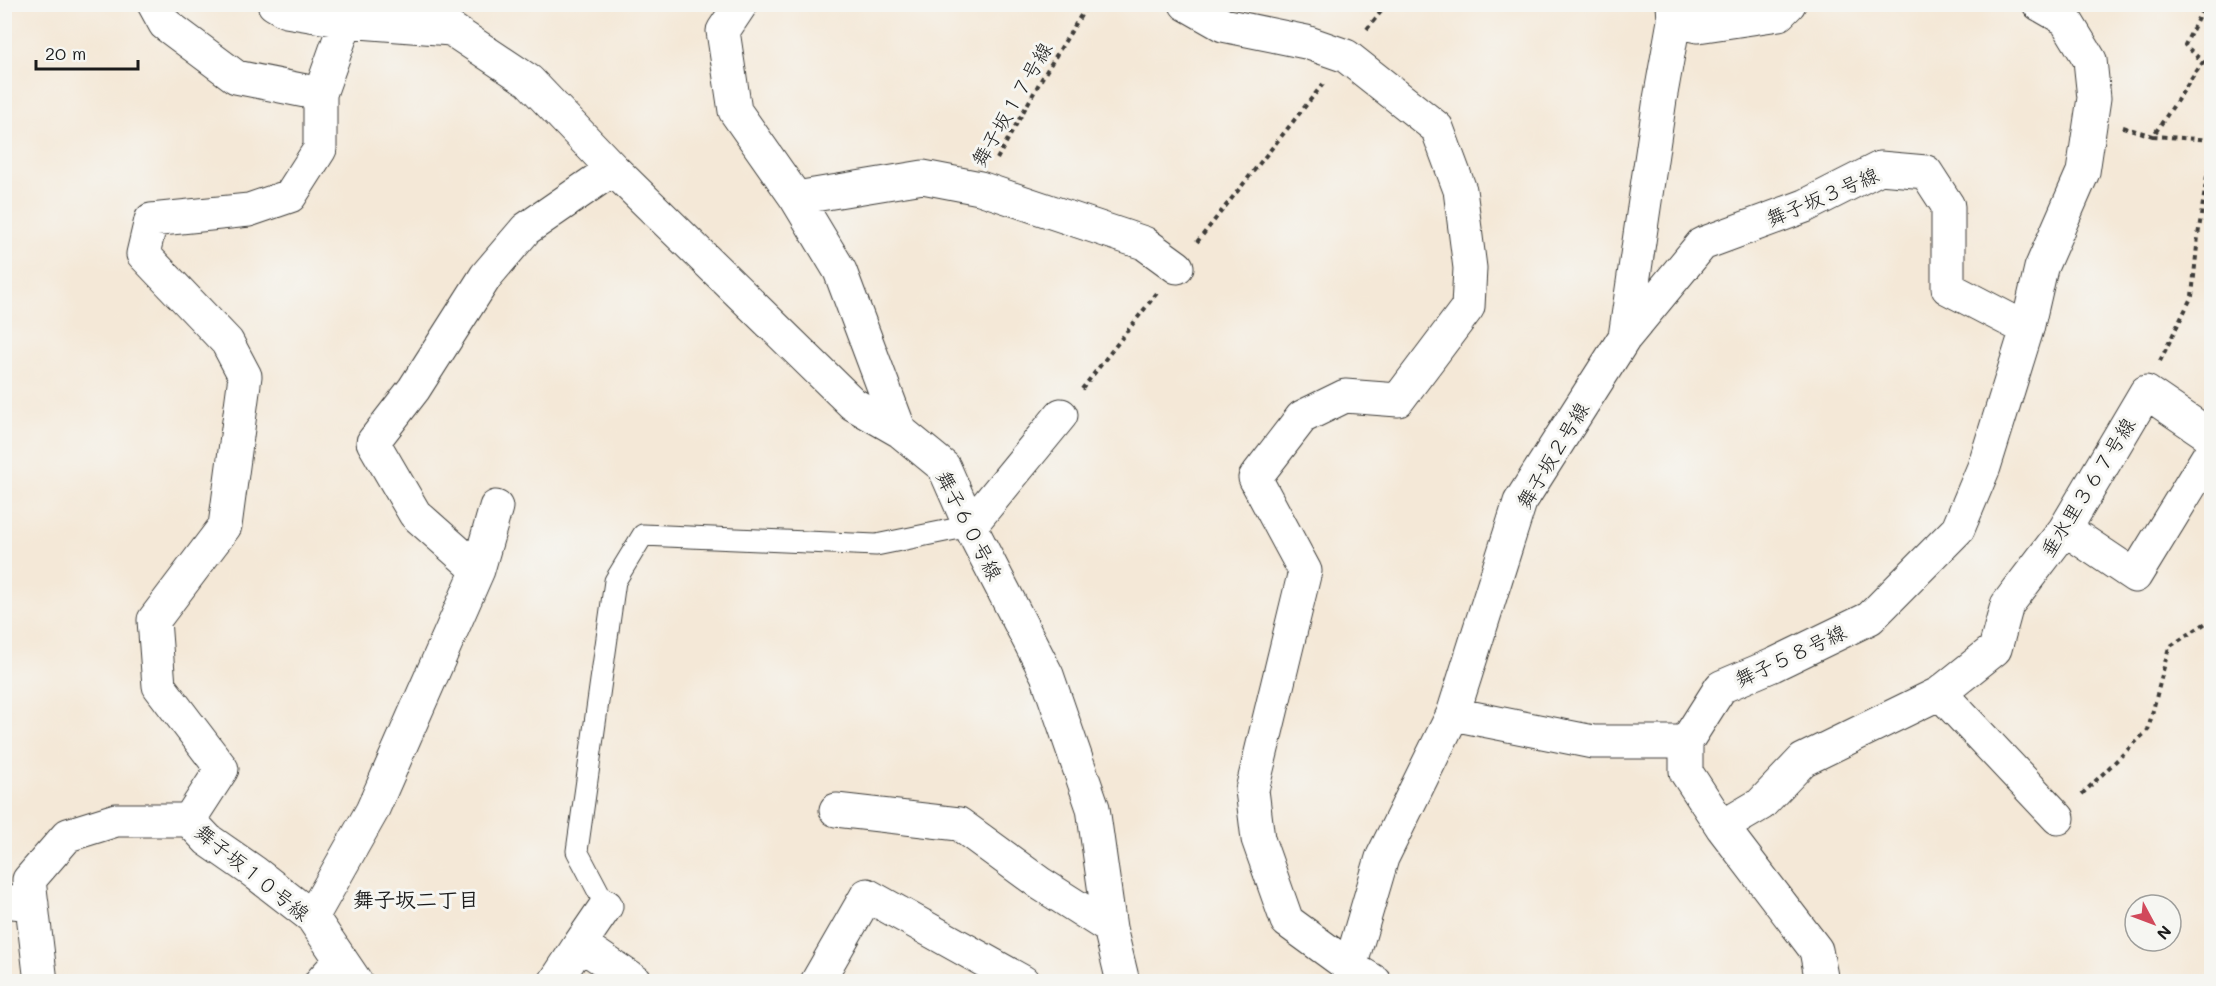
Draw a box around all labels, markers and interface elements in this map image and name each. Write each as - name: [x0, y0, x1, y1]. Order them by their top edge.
- scale bar: [36, 33, 138, 71]
- street label: 舞子坂１７号線: [965, 37, 1057, 171]
- text: 20 m: [45, 41, 86, 65]
- street label: 舞子坂３号線: [1762, 161, 1882, 231]
- street label: 舞子坂２号線: [1510, 397, 1594, 513]
- street label: 垂水里３６７号線: [2034, 412, 2140, 562]
- street label: 舞子６０号線: [931, 466, 1009, 584]
- street label: 舞子５８号線: [1730, 618, 1850, 692]
- street label: 舞子坂１０号線: [190, 818, 316, 926]
- district label: 舞子坂二丁目: [353, 885, 479, 912]
- north arrow: [2123, 893, 2183, 953]
- text: N: [2153, 922, 2177, 945]

